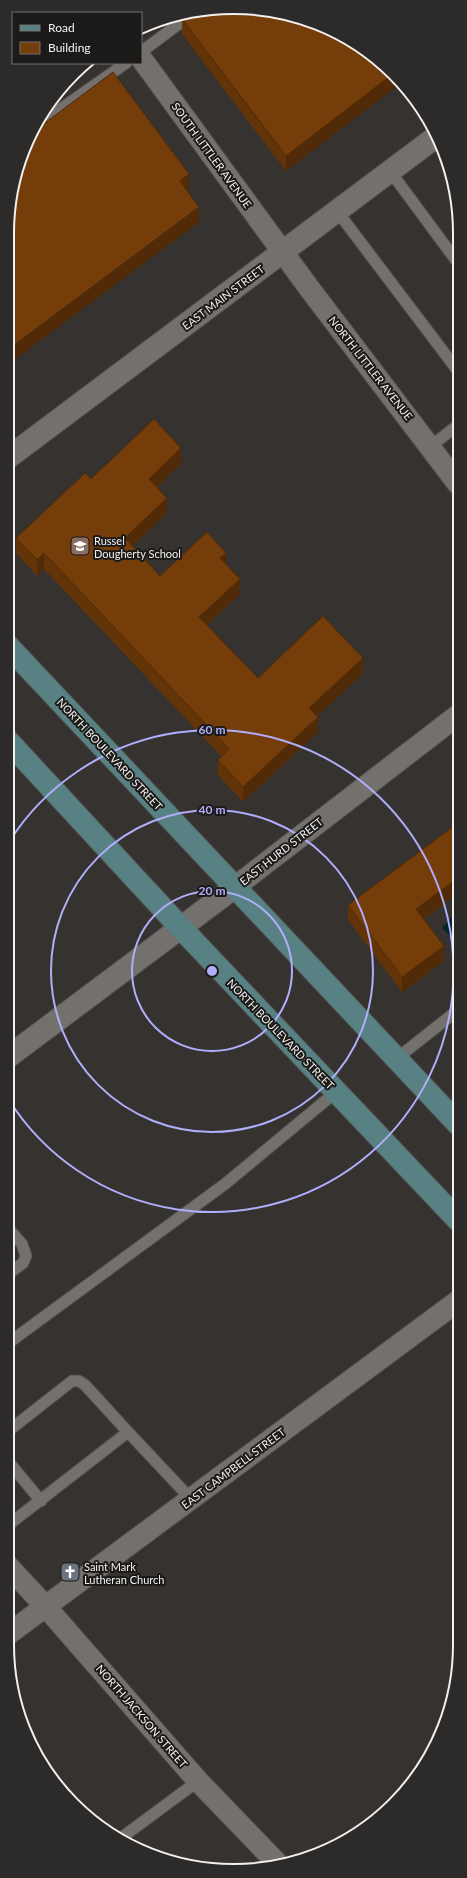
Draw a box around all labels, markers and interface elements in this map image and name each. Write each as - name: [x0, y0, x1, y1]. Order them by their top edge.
- legend: [12, 12, 142, 64]
- text: Road: [48, 20, 75, 35]
- text: Building: [48, 40, 91, 55]
- street label: SOUTH LITTLER AVENUE: [169, 100, 255, 210]
- street label: EAST MAIN STREET: [179, 262, 267, 332]
- street label: NORTH LITTLER AVENUE: [326, 314, 416, 422]
- place label: Russel Dougherty School: [94, 534, 181, 560]
- school or university icon: Russel Dougherty School: [69, 535, 91, 557]
- street label: NORTH BOULEVARD STREET: [55, 695, 166, 813]
- text: 60 m: [199, 722, 225, 737]
- text: 40 m: [199, 802, 225, 817]
- street label: EAST HURD STREET: [237, 814, 326, 887]
- text: 20 m: [199, 883, 225, 898]
- centre of rings: [205, 964, 219, 978]
- street label: NORTH BOULEVARD STREET: [225, 976, 338, 1092]
- street label: EAST CAMPBELL STREET: [179, 1425, 288, 1511]
- place label: Saint Mark Lutheran Church: [84, 1560, 164, 1586]
- church icon: Saint Mark Lutheran Church: [59, 1561, 81, 1583]
- street label: NORTH JACKSON STREET: [94, 1662, 191, 1771]

